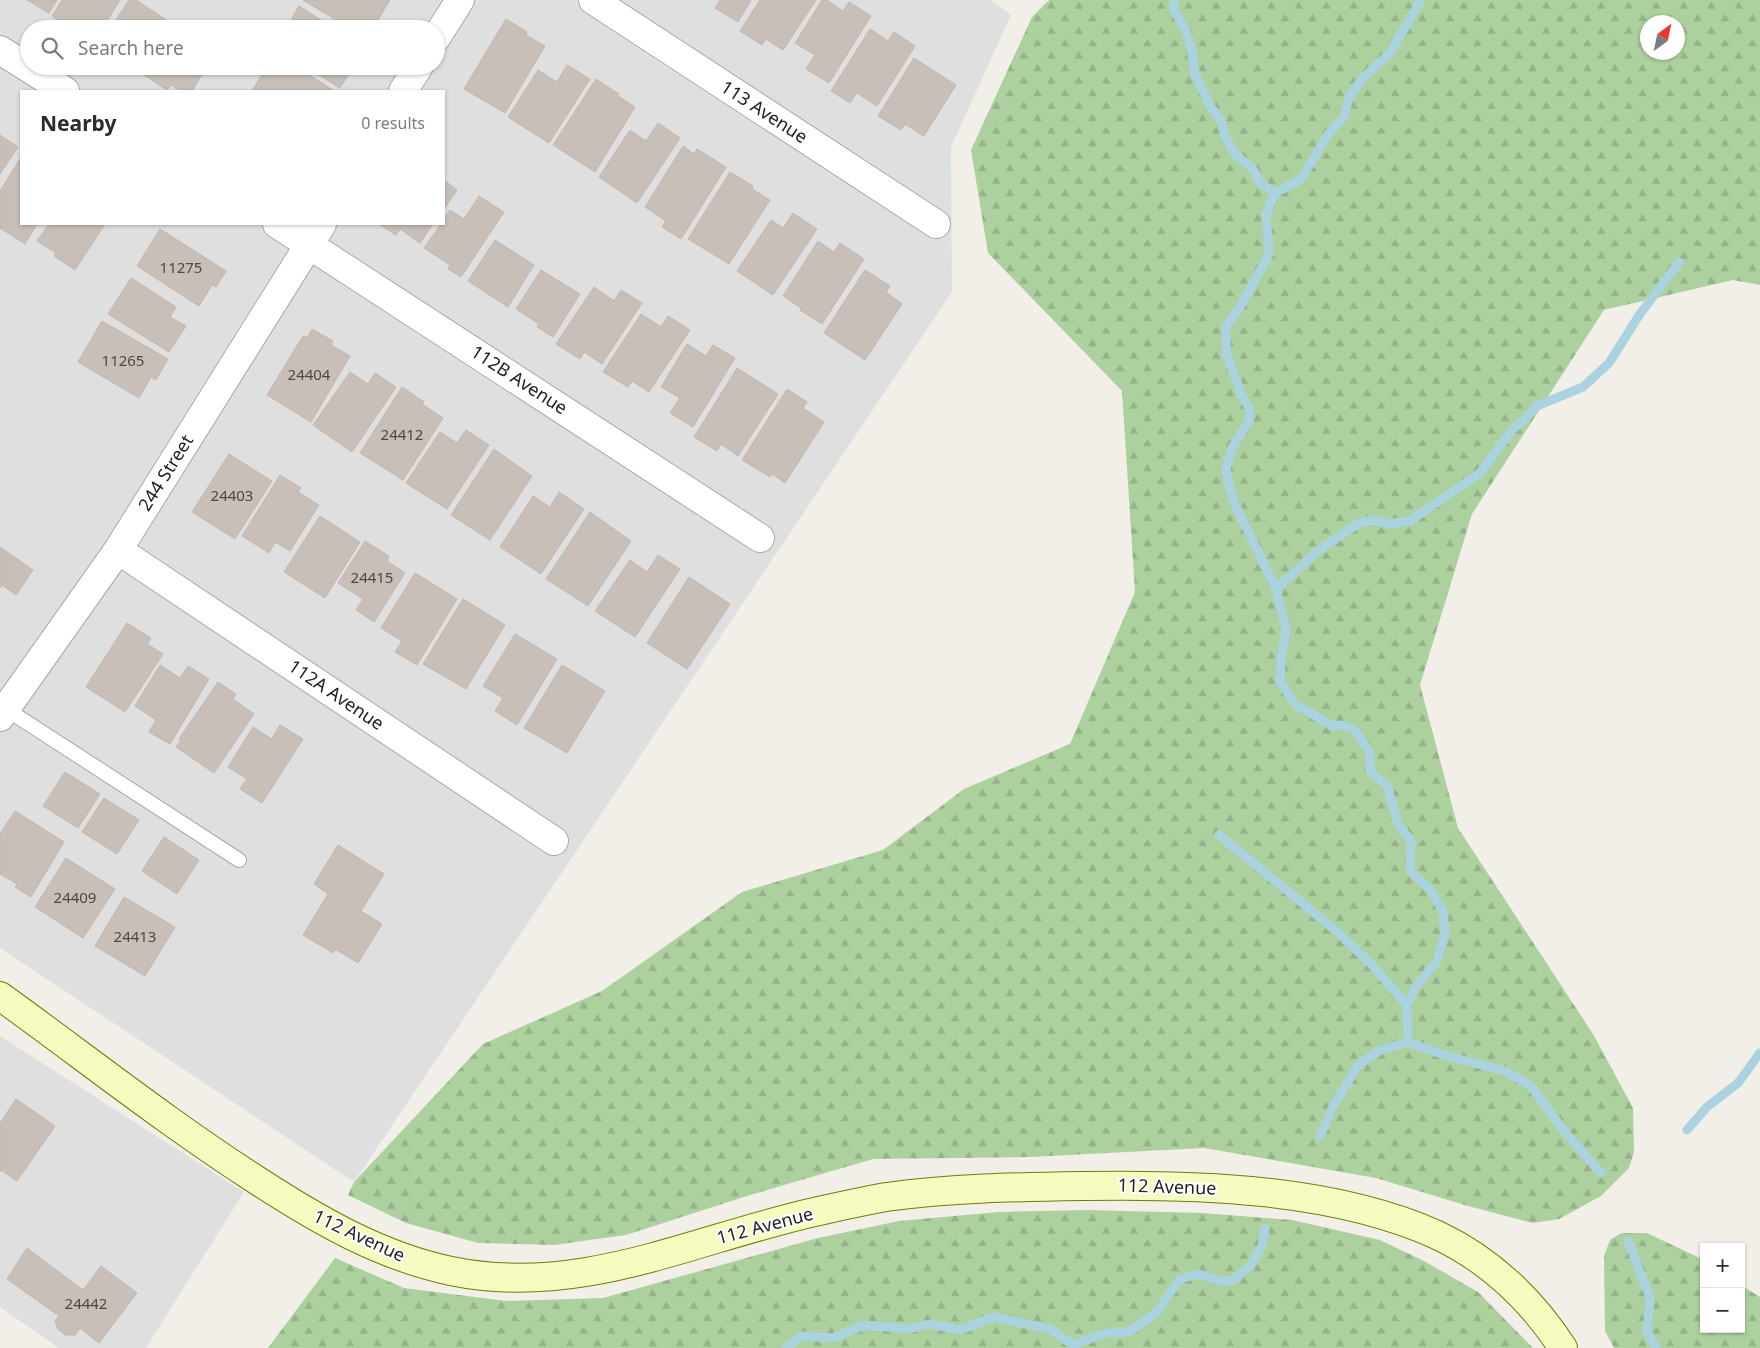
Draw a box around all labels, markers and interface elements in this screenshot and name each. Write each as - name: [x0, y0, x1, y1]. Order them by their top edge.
- north arrow: [1640, 15, 1685, 60]
- search box: [20, 20, 445, 75]
- icon: search: [38, 34, 66, 62]
- text: Search here: [78, 35, 184, 61]
- street label: 113 Avenue: [717, 74, 812, 148]
- text: Nearby: [40, 109, 116, 137]
- text: 0 results: [361, 112, 425, 134]
- house number: 11275: [160, 257, 202, 277]
- street label: 112B Avenue: [467, 339, 572, 419]
- house number: 11265: [102, 350, 144, 370]
- house number: 24404: [288, 364, 331, 384]
- house number: 24412: [381, 424, 423, 444]
- street label: 244 Street: [132, 429, 198, 515]
- house number: 24403: [211, 485, 253, 505]
- house number: 24415: [351, 567, 393, 587]
- street label: 112A Avenue: [284, 653, 389, 735]
- house number: 24409: [54, 887, 96, 907]
- house number: 24413: [114, 926, 156, 946]
- street label: 112 Avenue: [1117, 1172, 1217, 1200]
- street label: 112 Avenue: [714, 1201, 816, 1249]
- street label: 112 Avenue: [310, 1203, 409, 1267]
- map controls: [1700, 1243, 1745, 1333]
- button: +: [1700, 1243, 1745, 1288]
- button: −: [1700, 1288, 1745, 1333]
- house number: 24442: [65, 1293, 107, 1313]

